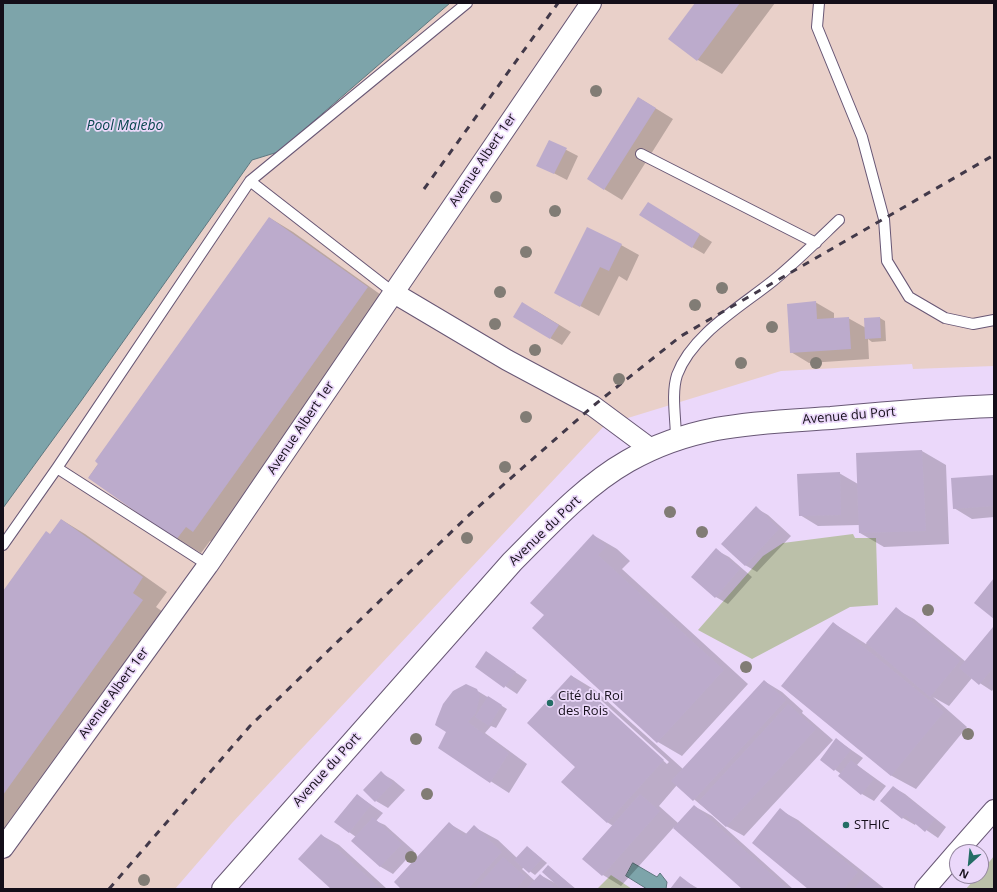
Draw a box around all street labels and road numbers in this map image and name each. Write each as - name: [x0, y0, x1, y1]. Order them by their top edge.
- street label: Avenue Albert 1er: [446, 111, 520, 209]
- street label: Avenue Albert 1er: [264, 379, 338, 477]
- street label: Avenue du Port: [802, 404, 896, 428]
- street label: Avenue du Port: [506, 493, 584, 569]
- street label: Avenue Albert 1er: [76, 644, 152, 742]
- street label: Avenue du Port: [290, 730, 364, 810]

